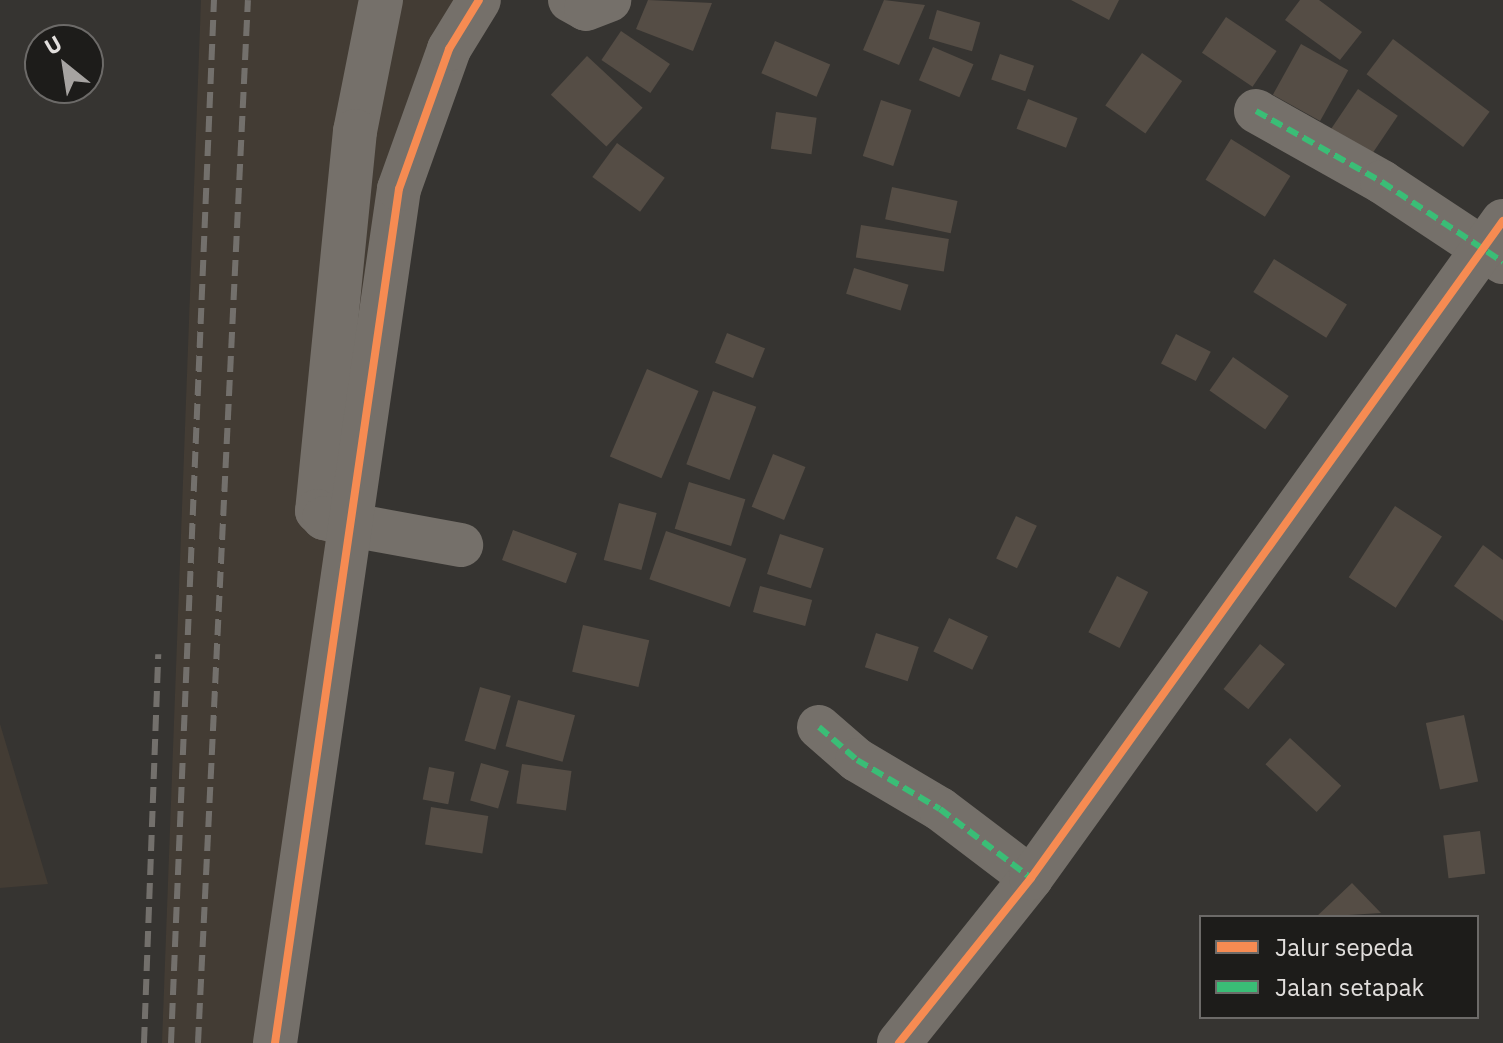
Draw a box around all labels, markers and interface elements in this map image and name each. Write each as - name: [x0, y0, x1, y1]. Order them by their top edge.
- north arrow: [24, 24, 104, 104]
- text: U: [39, 28, 67, 61]
- legend: [1199, 915, 1479, 1019]
- text: Jalur sepeda: [1275, 931, 1413, 963]
- text: Jalan setapak: [1275, 971, 1424, 1003]

